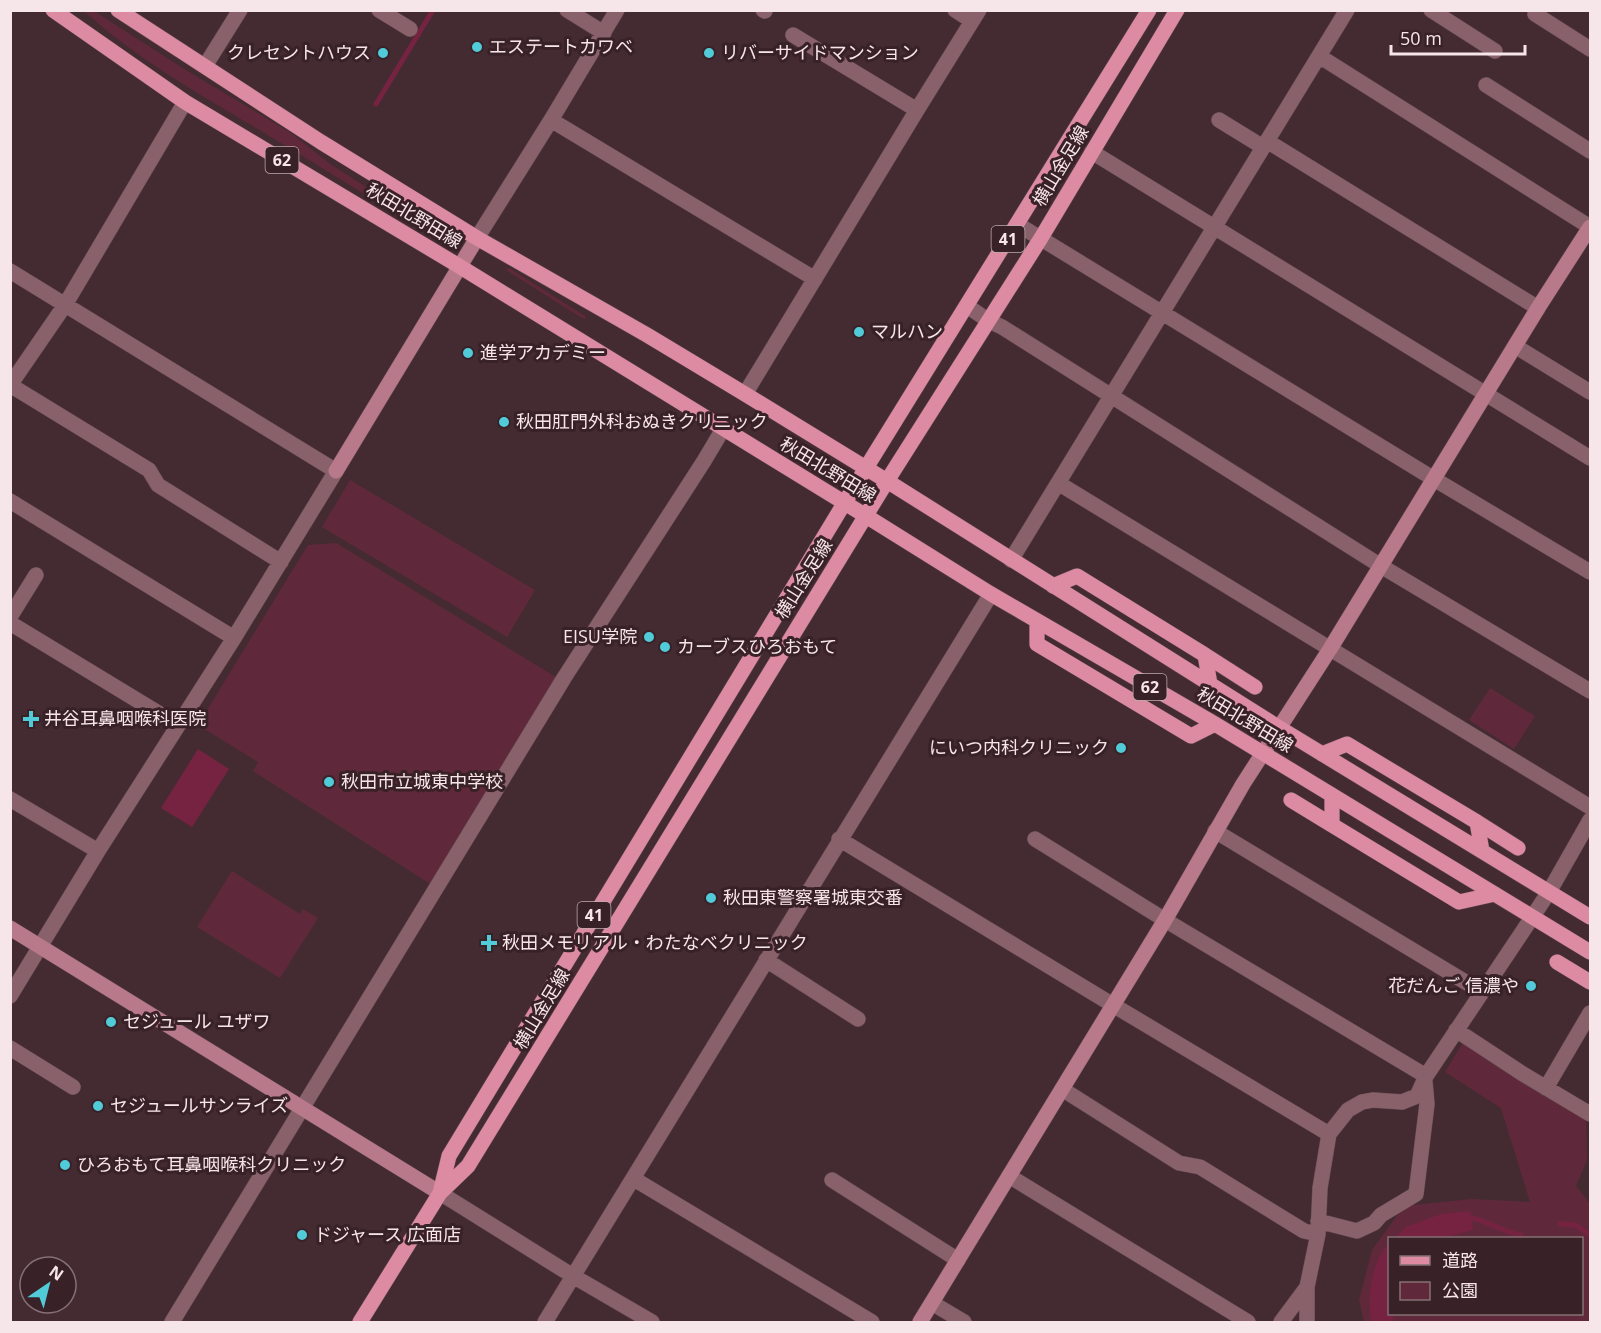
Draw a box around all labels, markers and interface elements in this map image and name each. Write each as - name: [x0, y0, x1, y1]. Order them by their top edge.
- scale bar: [1391, 18, 1524, 56]
- text: 50 m: [1400, 26, 1442, 50]
- place label: エステートカワベ: [489, 34, 633, 58]
- place label: クレセントハウス: [227, 40, 371, 64]
- marker: エステートカワベ: [470, 40, 484, 54]
- place label: リバーサイドマンション: [721, 40, 919, 64]
- marker: クレセントハウス: [376, 46, 390, 60]
- marker: リバーサイドマンション: [702, 46, 716, 60]
- street label: 横山金足線: [1027, 121, 1094, 210]
- road number: 62: [266, 147, 298, 173]
- street label: 秋田北野田線: [362, 177, 467, 253]
- road number: 41: [992, 226, 1024, 252]
- place label: マルハン: [871, 319, 943, 343]
- marker: マルハン: [852, 325, 866, 339]
- place label: 進学アカデミー: [480, 340, 606, 364]
- marker: 進学アカデミー: [461, 346, 475, 360]
- place label: 秋田肛門外科おぬきクリニック: [516, 409, 768, 433]
- marker: 秋田肛門外科おぬきクリニック: [497, 415, 511, 429]
- street label: 秋田北野田線: [776, 431, 881, 507]
- street label: 横山金足線: [769, 534, 837, 623]
- place label: EISU学院: [563, 624, 637, 648]
- marker: EISU学院: [642, 630, 656, 644]
- place label: カーブスひろおもて: [677, 634, 837, 658]
- marker: カーブスひろおもて: [658, 640, 672, 654]
- road number: 62: [1134, 674, 1166, 700]
- street label: 秋田北野田線: [1193, 681, 1298, 757]
- place label: 井谷耳鼻咽喉科医院: [44, 706, 206, 730]
- marker: 井谷耳鼻咽喉科医院: [22, 710, 40, 728]
- place label: にいつ内科クリニック: [929, 735, 1109, 759]
- marker: にいつ内科クリニック: [1114, 741, 1128, 755]
- place label: 秋田市立城東中学校: [341, 769, 503, 793]
- marker: 秋田市立城東中学校: [322, 775, 336, 789]
- place label: 秋田東警察署城東交番: [723, 885, 903, 909]
- marker: 秋田東警察署城東交番: [704, 891, 718, 905]
- road number: 41: [578, 902, 610, 928]
- place label: 秋田メモリアル・わたなべクリニック: [502, 930, 808, 954]
- marker: 秋田メモリアル・わたなべクリニック: [480, 934, 498, 952]
- street label: 横山金足線: [508, 964, 575, 1053]
- place label: 花だんご 信濃や: [1388, 973, 1519, 997]
- marker: 花だんご 信濃や: [1524, 979, 1538, 993]
- place label: セジュール ユザワ: [123, 1009, 270, 1033]
- marker: セジュール ユザワ: [104, 1015, 118, 1029]
- place label: セジュールサンライズ: [110, 1093, 288, 1117]
- marker: セジュールサンライズ: [91, 1099, 105, 1113]
- place label: ひろおもて耳鼻咽喉科クリニック: [77, 1152, 346, 1176]
- marker: ひろおもて耳鼻咽喉科クリニック: [58, 1158, 72, 1172]
- place label: ドジャース 広面店: [314, 1222, 461, 1246]
- marker: ドジャース 広面店: [295, 1228, 309, 1242]
- legend: [1388, 1237, 1583, 1315]
- text: 道路: [1442, 1248, 1478, 1272]
- north arrow: [18, 1255, 78, 1315]
- text: N: [45, 1260, 68, 1285]
- text: 公園: [1442, 1278, 1478, 1302]

